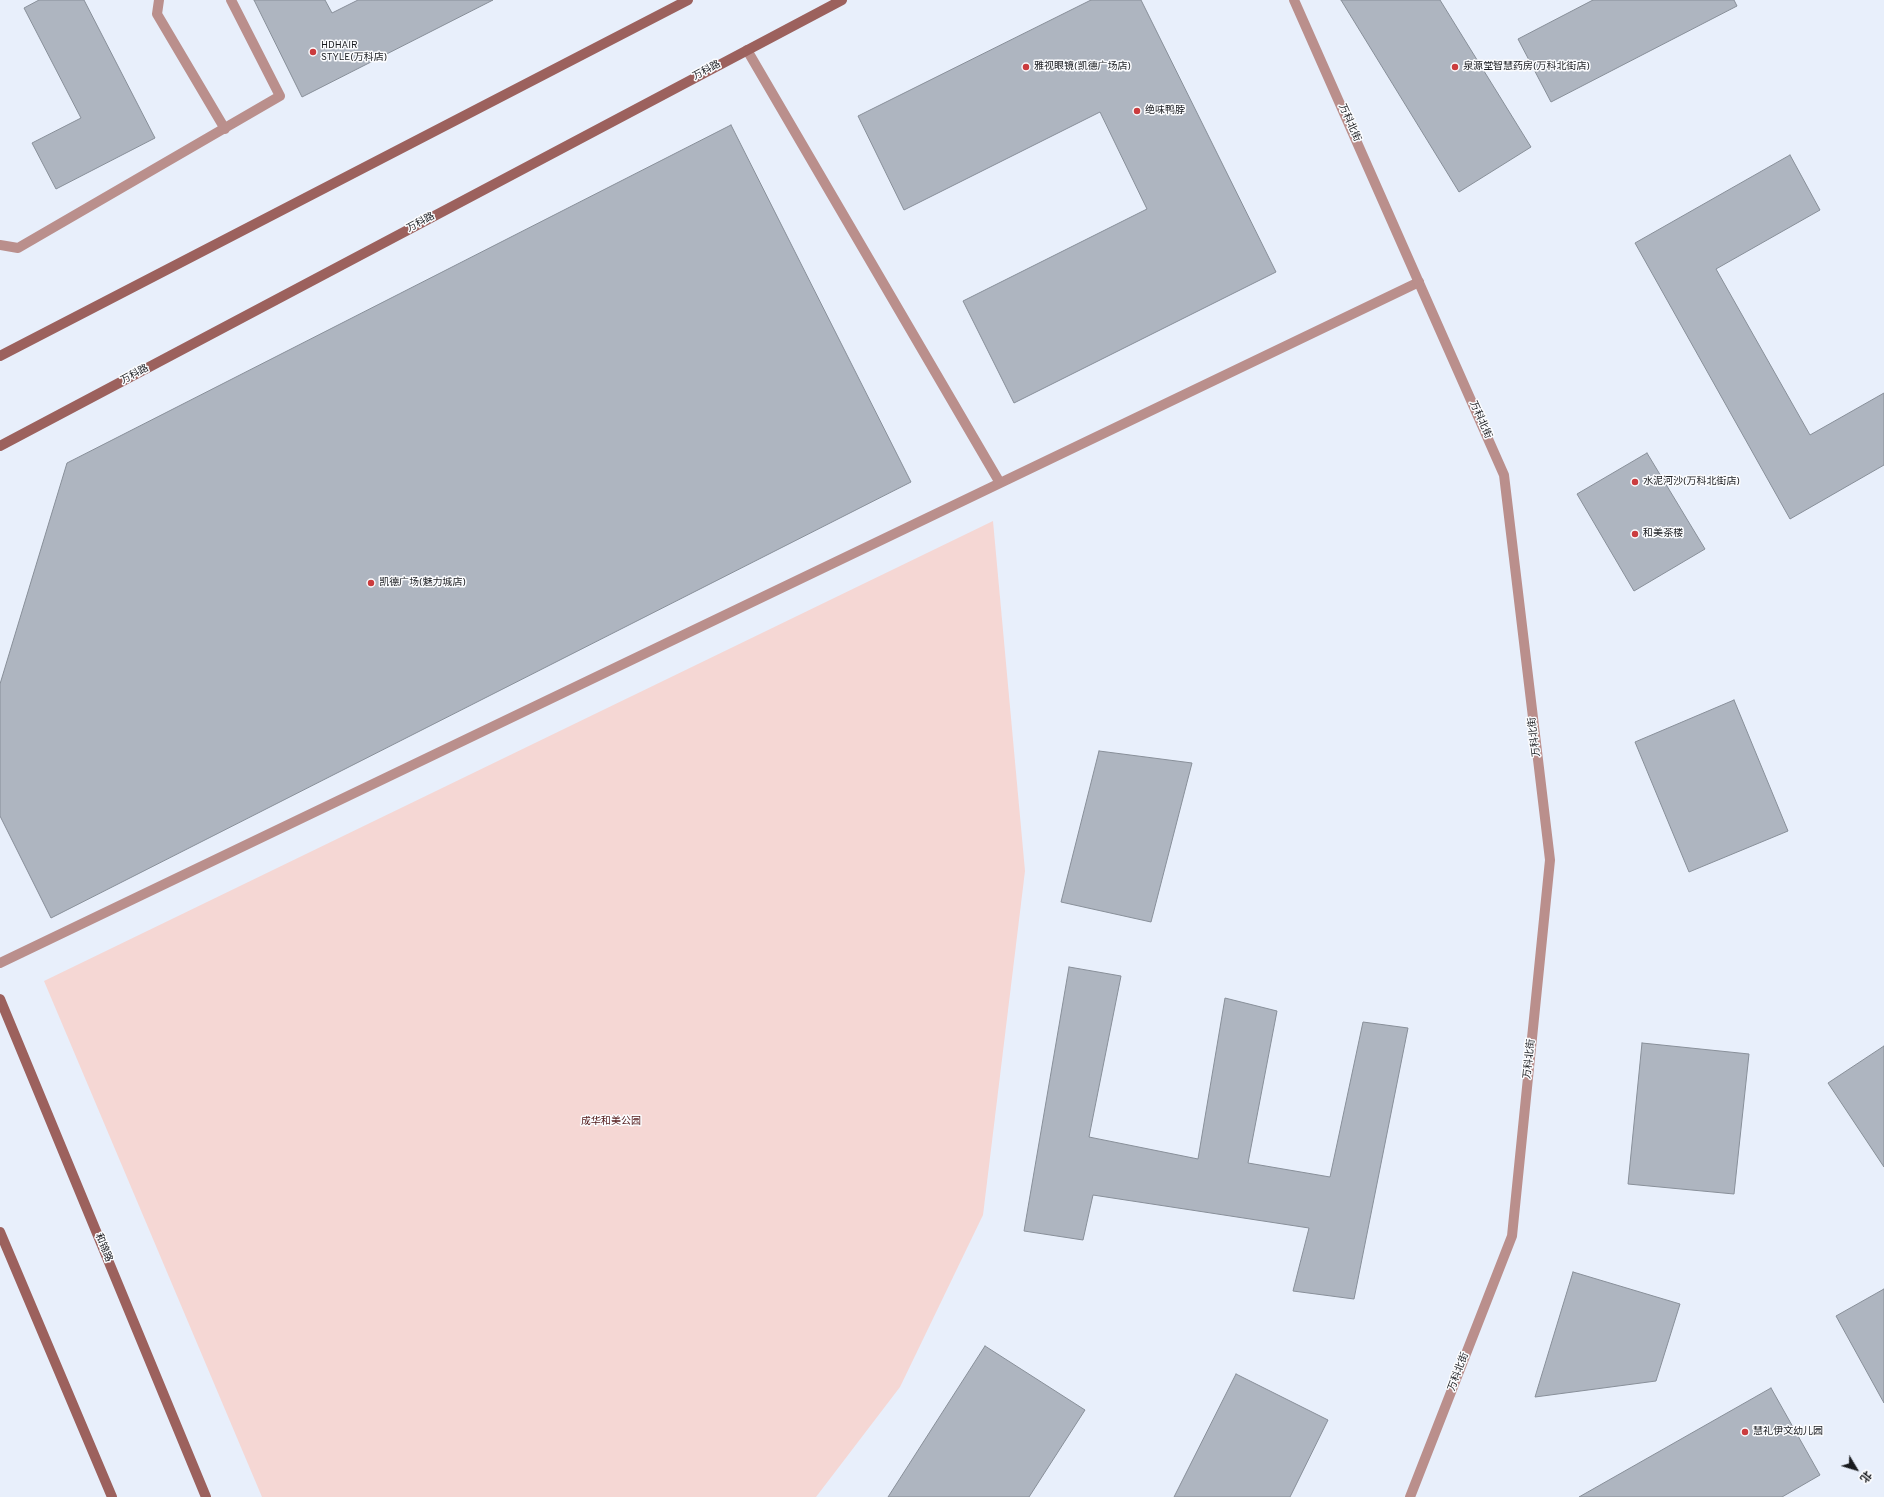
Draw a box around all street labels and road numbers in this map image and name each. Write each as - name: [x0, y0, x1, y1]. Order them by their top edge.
- street label: 万科路: [691, 59, 723, 83]
- street label: 万科北街: [1335, 102, 1363, 144]
- street label: 万科路: [405, 211, 437, 235]
- street label: 万科路: [119, 363, 151, 387]
- street label: 万科北街: [1466, 399, 1494, 441]
- street label: 万科北街: [1527, 716, 1543, 758]
- street label: 万科北街: [1522, 1038, 1538, 1080]
- street label: 和锦路: [92, 1232, 114, 1264]
- street label: 万科北街: [1446, 1351, 1472, 1393]

